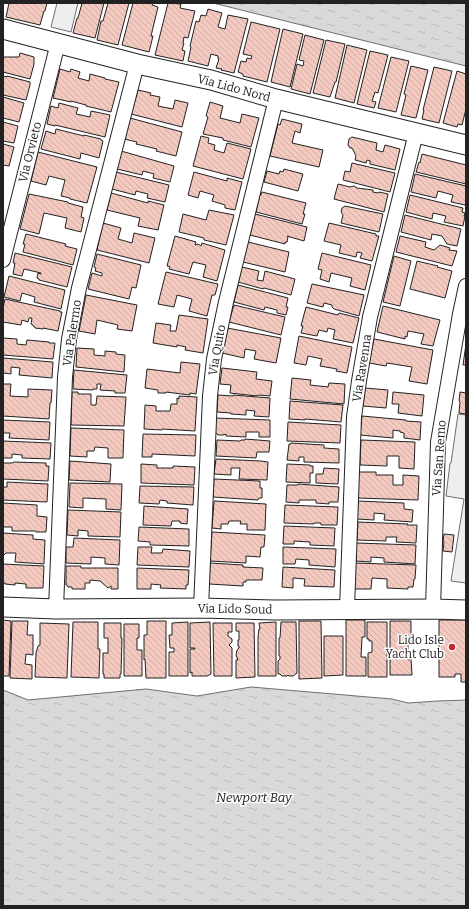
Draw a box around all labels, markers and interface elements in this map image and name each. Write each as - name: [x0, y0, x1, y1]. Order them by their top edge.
- street label: Via Lido Nord: [196, 72, 272, 104]
- street label: Via Orvieto: [16, 120, 44, 184]
- street label: Via Palermo: [60, 299, 84, 367]
- street label: Via Quito: [206, 323, 228, 376]
- street label: Via Ravenna: [350, 333, 374, 403]
- street label: Via San Remo: [429, 419, 449, 496]
- street label: Via Lido Soud: [197, 601, 273, 617]
- place label: Lido Isle Yacht Club: [385, 633, 444, 661]
- marker: Lido Isle Yacht Club: [447, 642, 457, 652]
- water label: Newport Bay: [216, 790, 293, 805]

